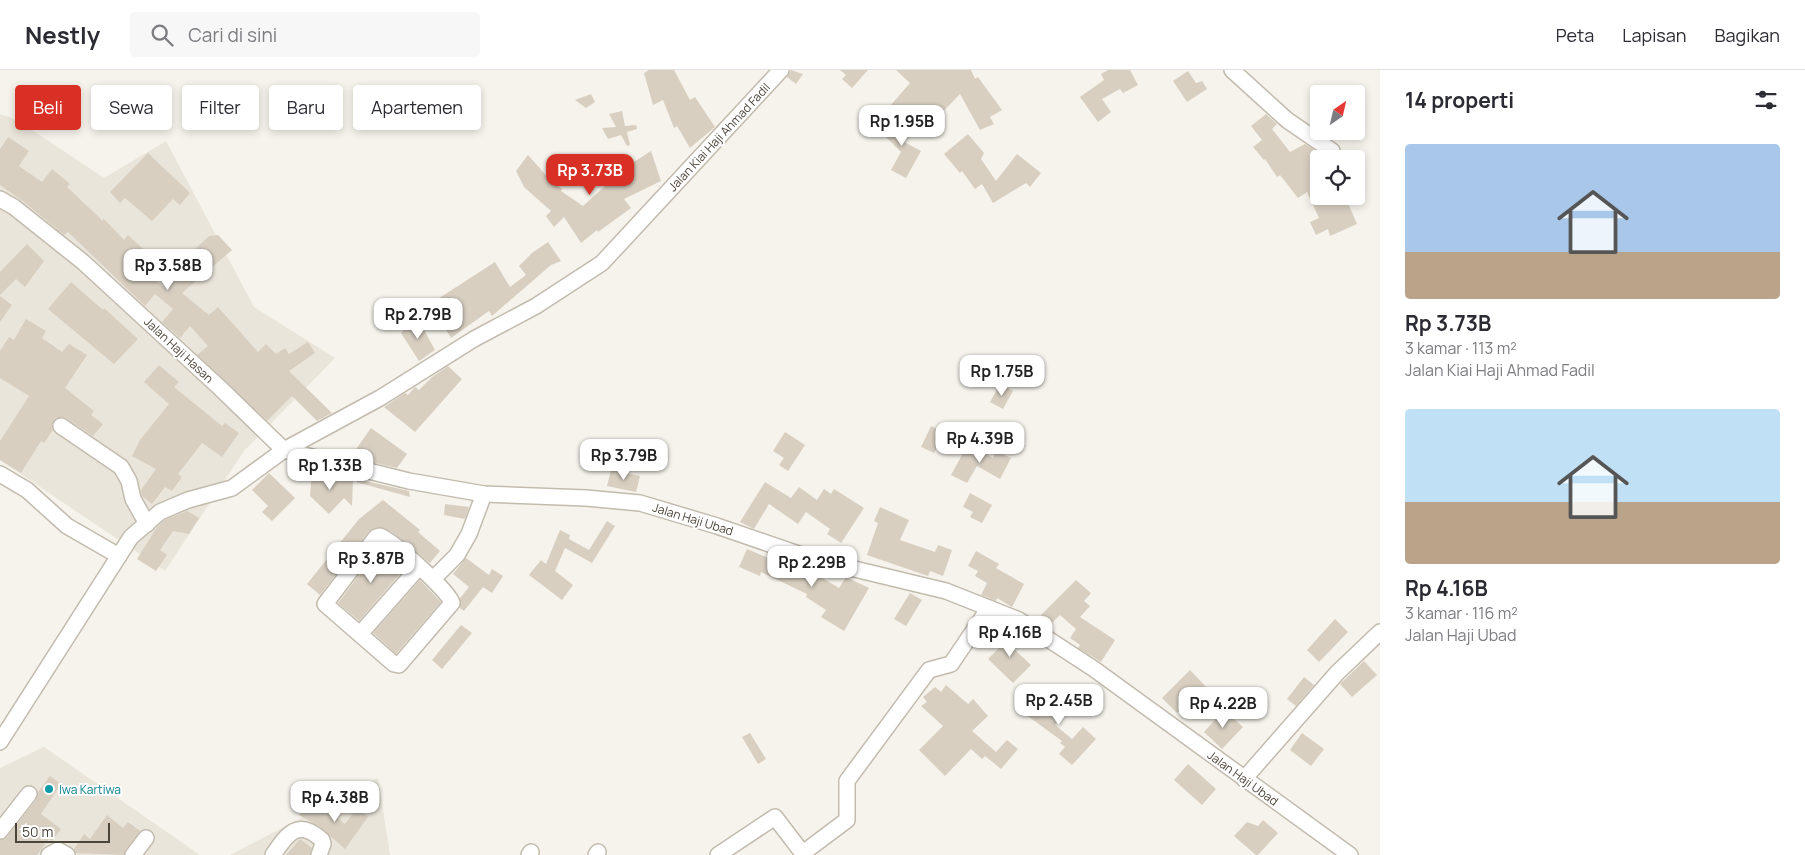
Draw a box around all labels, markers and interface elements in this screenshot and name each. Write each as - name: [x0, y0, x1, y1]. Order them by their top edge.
- search box: [130, 12, 480, 57]
- text: Nestly: [25, 18, 100, 51]
- icon: search: [148, 21, 176, 49]
- text: Cari di sini: [188, 22, 277, 48]
- text: Peta: [1556, 23, 1594, 47]
- text: Lapisan: [1622, 23, 1686, 47]
- text: Bagikan: [1714, 23, 1780, 47]
- street label: Jalan Kiai Haji Ahmad Fadil: [664, 79, 774, 195]
- chip: Beli: [15, 85, 81, 130]
- chip: Sewa: [91, 85, 172, 130]
- chip: Filter: [182, 85, 259, 130]
- chip: Baru: [269, 85, 343, 130]
- chip: Apartemen: [353, 85, 481, 130]
- north arrow: [1310, 85, 1365, 140]
- map controls: [1310, 85, 1365, 205]
- text: 14 properti: [1405, 86, 1514, 114]
- icon: filters: [1752, 86, 1780, 114]
- pin: Rp 1.95B: [850, 104, 954, 147]
- text: Rp 1.95B: [870, 110, 934, 132]
- button: locate: [1310, 150, 1365, 205]
- pin: Rp 3.73B: [538, 154, 642, 196]
- text: Rp 3.73B: [557, 159, 623, 181]
- icon: home: [1548, 177, 1638, 267]
- pin: Rp 3.58B: [116, 248, 220, 291]
- text: Rp 3.58B: [134, 254, 202, 276]
- pin: Rp 2.79B: [366, 298, 470, 340]
- text: Rp 2.79B: [385, 303, 451, 325]
- text: Rp 3.73B: [1405, 309, 1491, 337]
- street label: Jalan Haji Hasan: [141, 313, 217, 387]
- text: 3 kamar · 113 m²: [1405, 337, 1517, 359]
- pin: Rp 1.75B: [950, 354, 1054, 397]
- text: Jalan Kiai Haji Ahmad Fadil: [1405, 359, 1595, 381]
- text: Rp 1.75B: [971, 360, 1033, 382]
- pin: Rp 4.39B: [928, 422, 1032, 464]
- text: Rp 4.39B: [946, 427, 1014, 449]
- pin: Rp 3.79B: [572, 438, 676, 481]
- icon: home: [1548, 442, 1638, 532]
- text: Rp 3.79B: [591, 444, 657, 466]
- pin: Rp 1.33B: [278, 448, 382, 491]
- text: Rp 1.33B: [298, 454, 362, 476]
- street label: Jalan Haji Ubad: [651, 499, 735, 539]
- pin: Rp 3.87B: [319, 542, 423, 584]
- pin: Rp 2.29B: [760, 546, 864, 588]
- text: Rp 3.87B: [338, 547, 404, 569]
- text: Rp 2.29B: [778, 551, 846, 573]
- text: Rp 4.16B: [1405, 574, 1488, 602]
- text: 3 kamar · 116 m²: [1405, 602, 1518, 624]
- pin: Rp 4.16B: [958, 616, 1062, 658]
- text: Rp 4.16B: [978, 621, 1042, 643]
- text: Jalan Haji Ubad: [1405, 624, 1517, 646]
- pin: Rp 2.45B: [1007, 684, 1111, 726]
- pin: Rp 4.22B: [1171, 686, 1275, 729]
- text: Rp 2.45B: [1025, 689, 1093, 711]
- text: Rp 4.22B: [1189, 692, 1257, 714]
- street label: Jalan Haji Ubad: [1204, 747, 1282, 809]
- pin: Rp 4.38B: [283, 780, 387, 823]
- place label: Iwa Kartiwa: [59, 781, 121, 798]
- marker: Iwa Kartiwa: [43, 783, 55, 795]
- text: Rp 4.38B: [301, 786, 369, 808]
- scale bar: [15, 820, 110, 843]
- text: 50 m: [22, 822, 53, 841]

